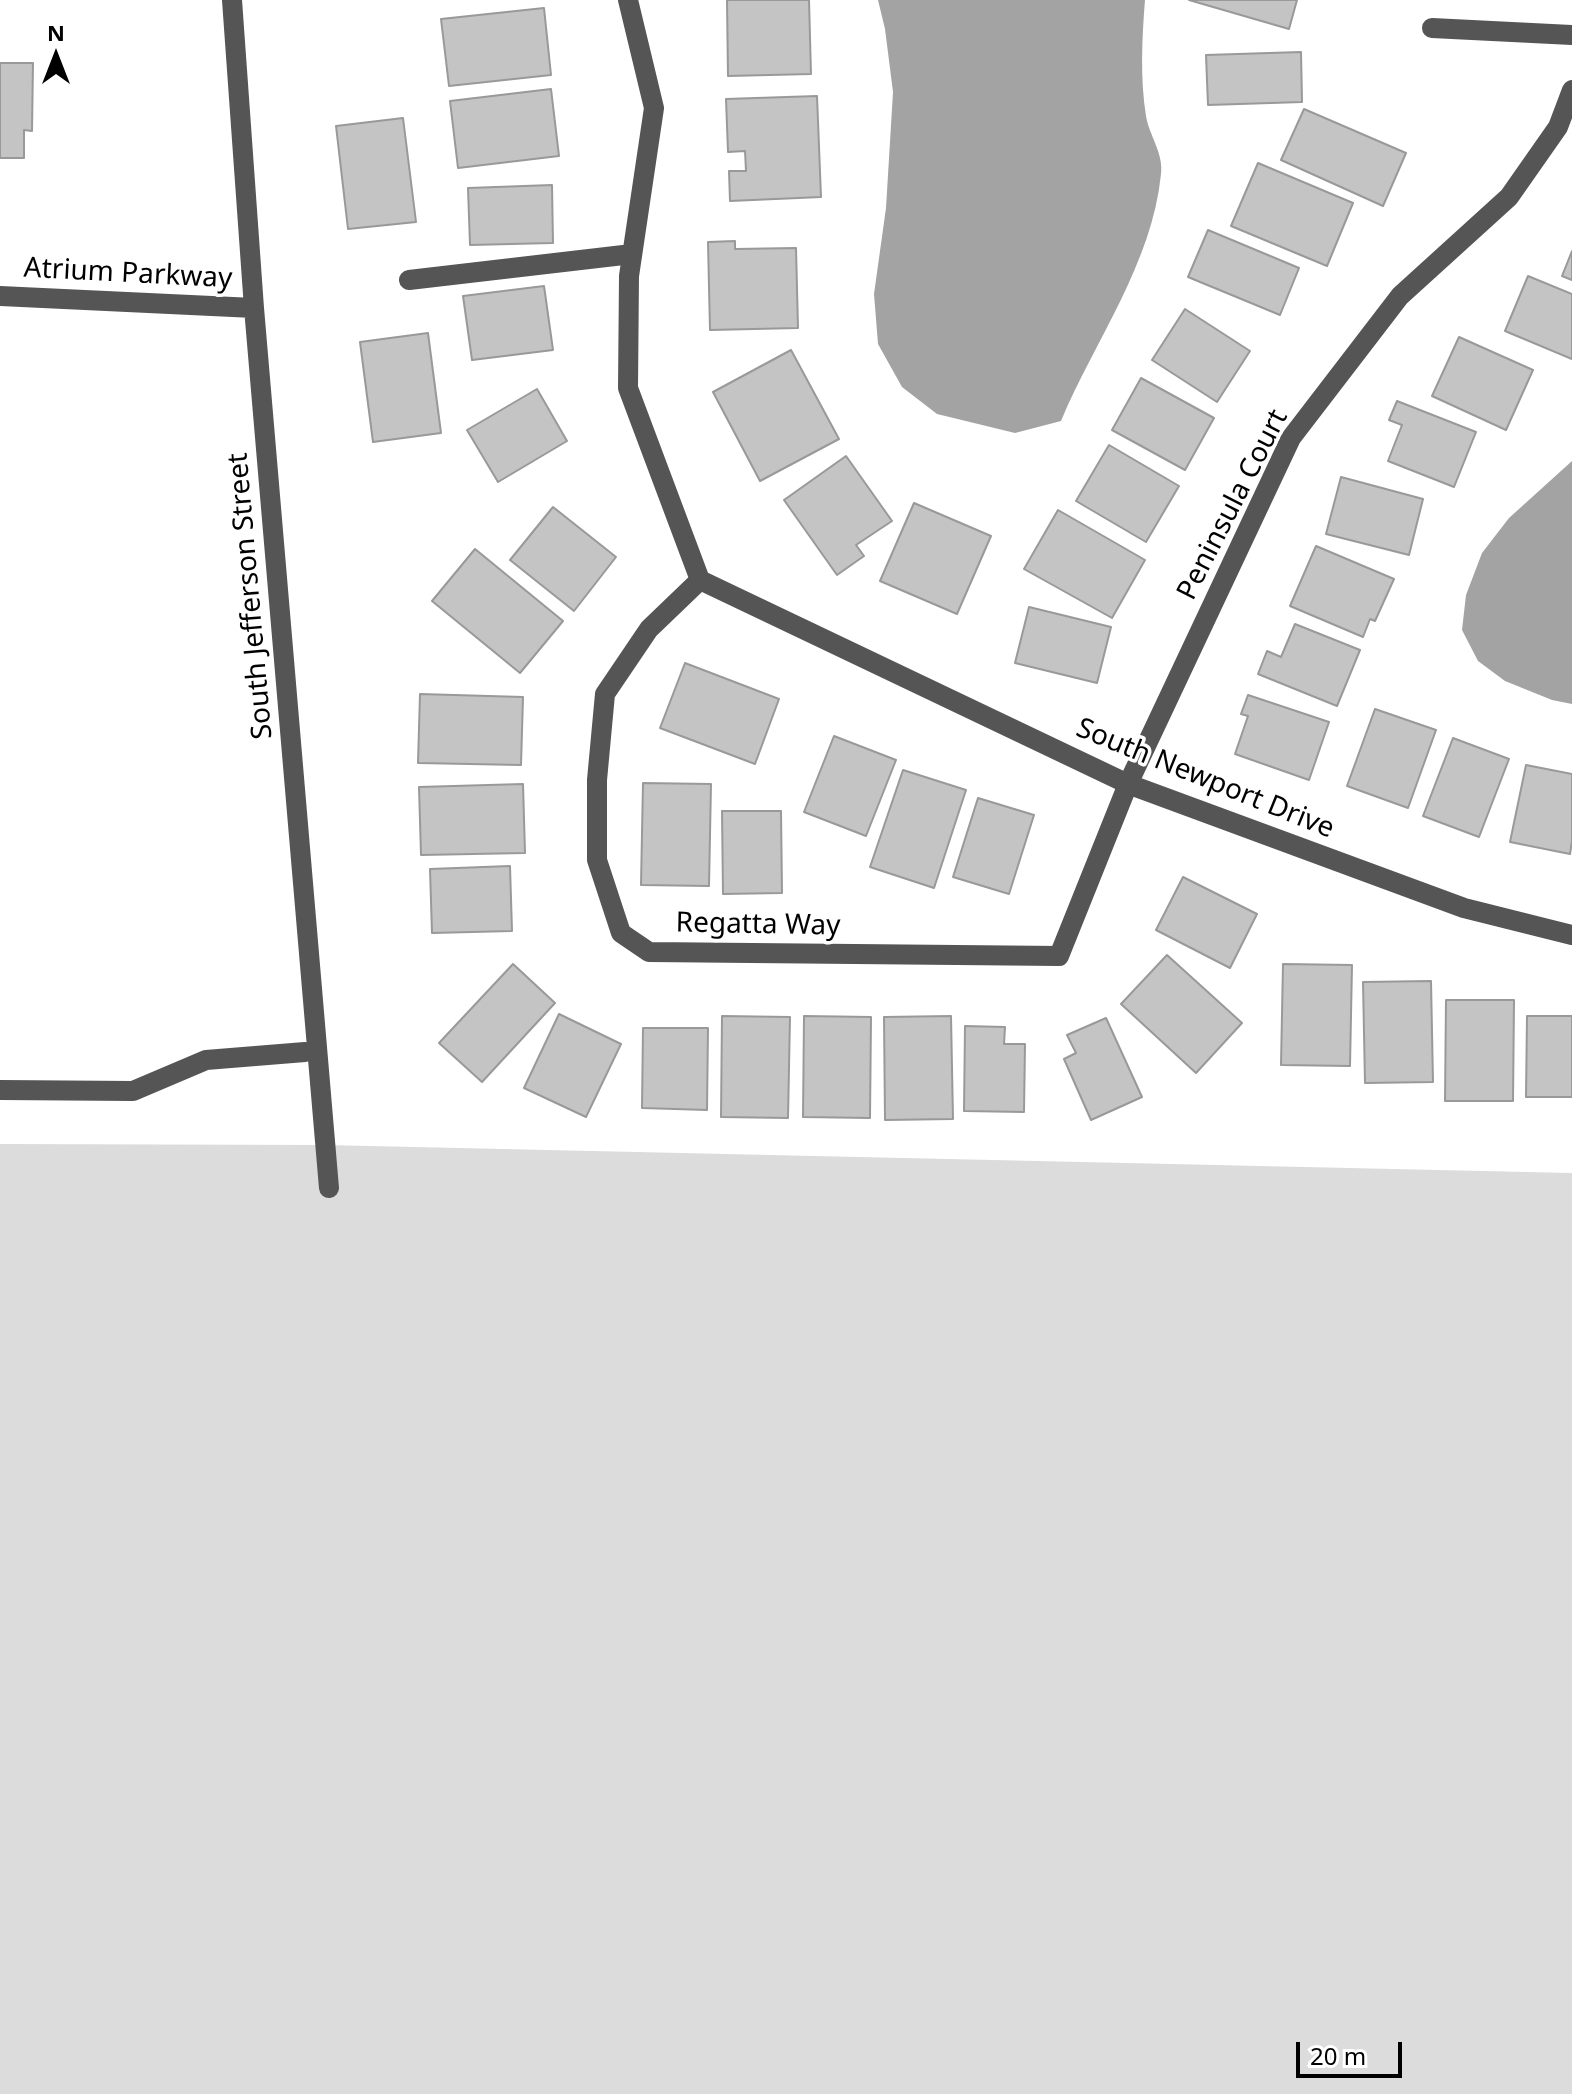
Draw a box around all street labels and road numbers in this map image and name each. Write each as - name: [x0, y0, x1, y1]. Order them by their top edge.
- street label: Atrium Parkway: [23, 252, 233, 296]
- street label: Peninsula Court: [1171, 404, 1295, 606]
- street label: South Jefferson Street: [222, 451, 280, 741]
- street label: South Newport Drive: [1071, 712, 1339, 846]
- street label: Regatta Way: [675, 907, 841, 943]

